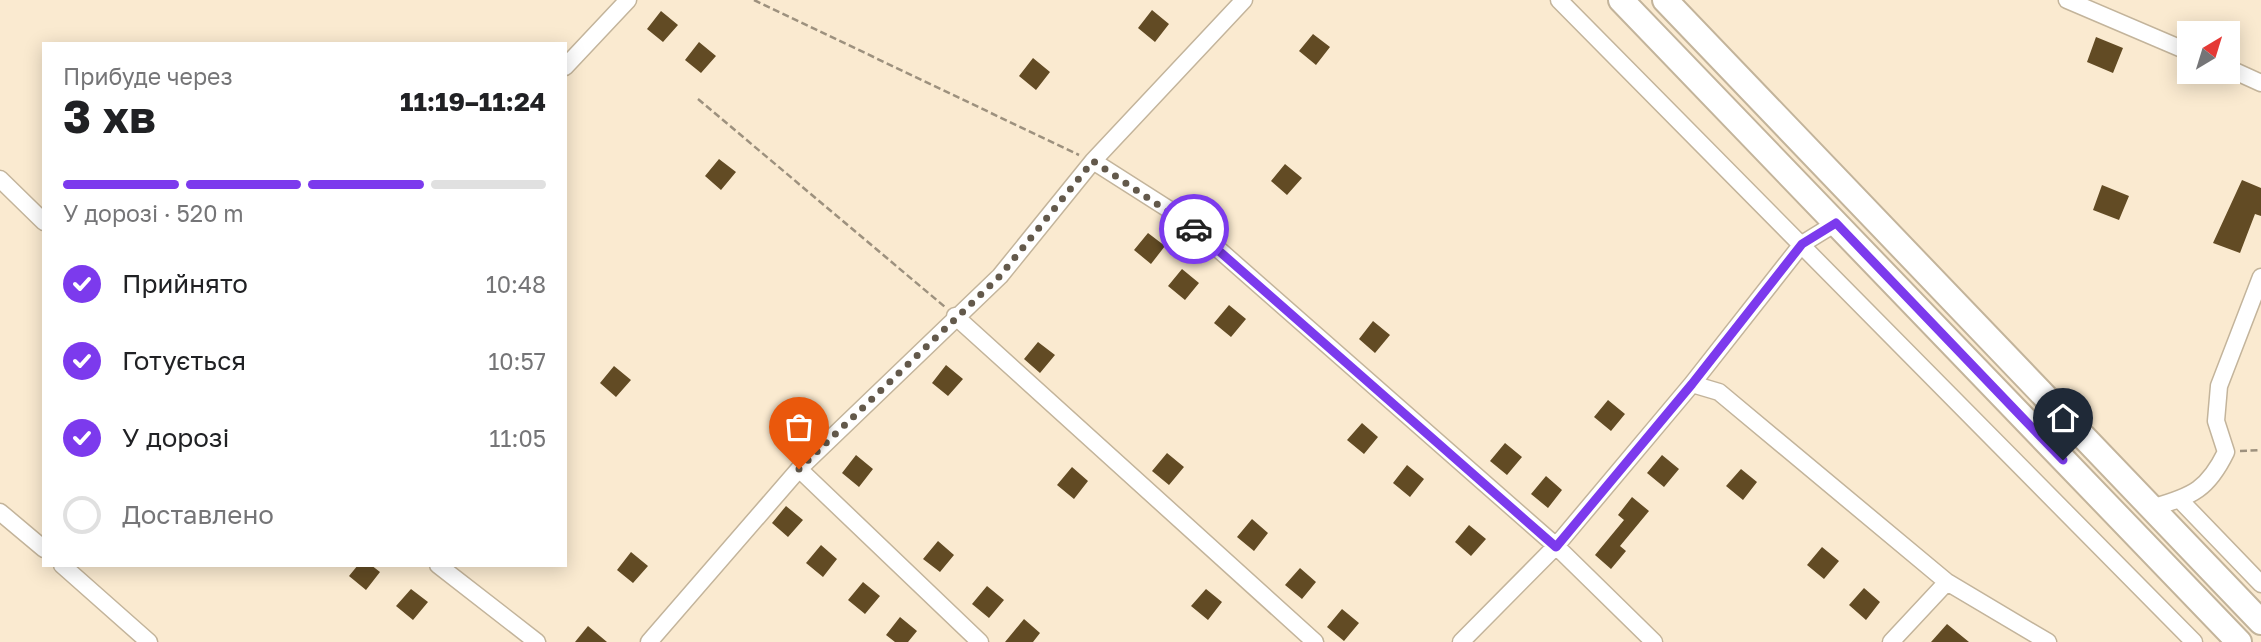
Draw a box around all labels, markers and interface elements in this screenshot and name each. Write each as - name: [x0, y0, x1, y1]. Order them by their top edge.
- north arrow: [2177, 21, 2240, 84]
- map controls: [2177, 21, 2240, 84]
- text: Прибуде через: [63, 62, 233, 90]
- text: 11:19–11:24: [400, 86, 546, 117]
- text: 3 хв: [63, 88, 156, 143]
- courier: [1159, 194, 1229, 264]
- text: У дорозі · 520 m: [63, 199, 244, 227]
- icon: car: [1175, 210, 1213, 248]
- icon: check: [63, 265, 101, 303]
- text: Прийнято: [122, 268, 248, 299]
- text: 10:48: [486, 270, 546, 298]
- icon: check: [63, 342, 101, 380]
- text: Готується: [122, 345, 246, 376]
- text: 10:57: [488, 347, 546, 375]
- pin: [2033, 388, 2093, 460]
- pin: [769, 397, 829, 469]
- icon: home: [2044, 399, 2082, 437]
- icon: bag: [780, 408, 818, 446]
- icon: check: [63, 419, 101, 457]
- text: У дорозі: [122, 422, 229, 453]
- text: 11:05: [489, 424, 546, 452]
- text: Доставлено: [122, 499, 274, 530]

